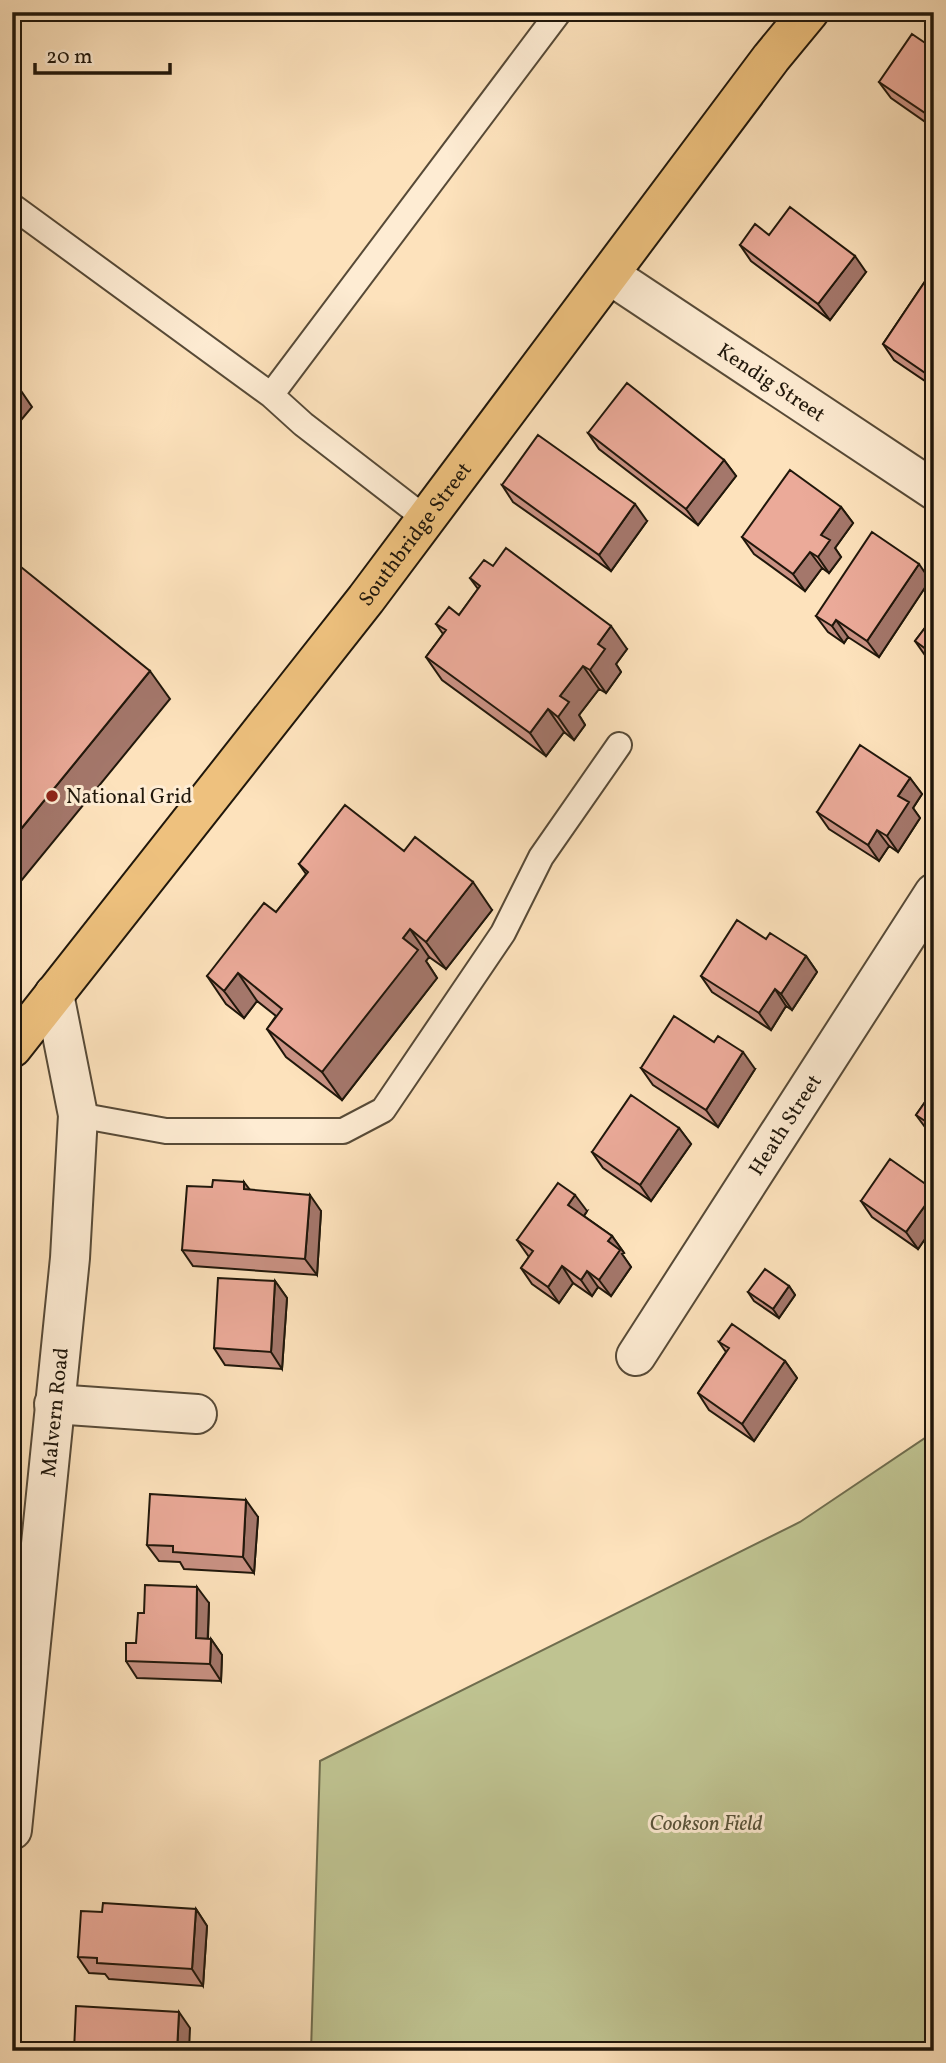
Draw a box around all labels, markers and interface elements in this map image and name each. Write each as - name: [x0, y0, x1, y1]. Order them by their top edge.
- scale bar: [35, 32, 170, 76]
- text: 20 m: [46, 43, 92, 72]
- street label: Kendig Street: [711, 337, 831, 430]
- street label: Southbridge Street: [352, 457, 479, 613]
- place label: National Grid: [66, 783, 192, 812]
- marker: National Grid: [44, 788, 60, 804]
- street label: Heath Street: [743, 1069, 829, 1182]
- street label: Malvern Road: [35, 1346, 77, 1479]
- park label: Cookson Field: [649, 1810, 763, 1839]

